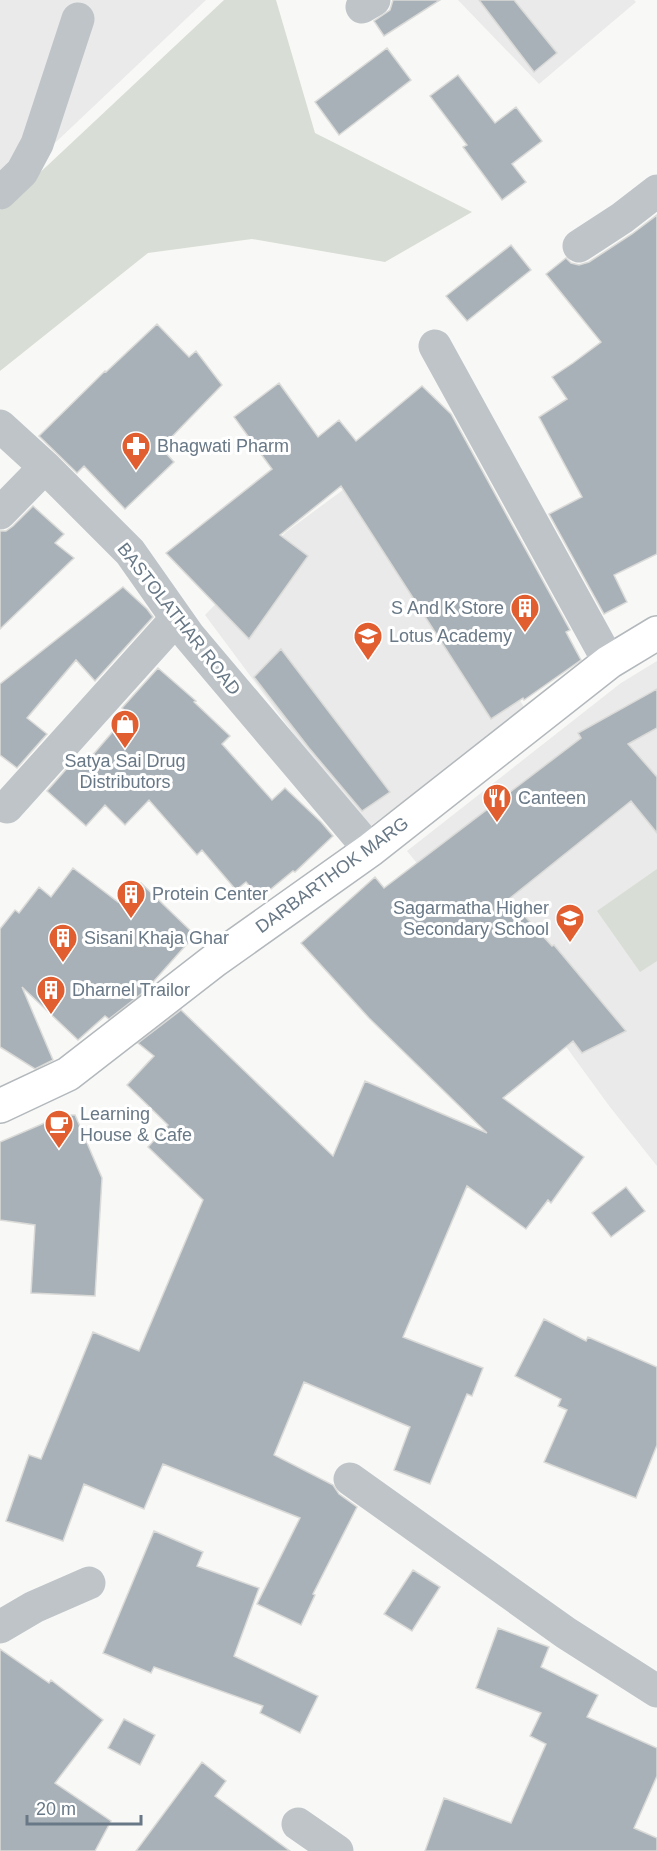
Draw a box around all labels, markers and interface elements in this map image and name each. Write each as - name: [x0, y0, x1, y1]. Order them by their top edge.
- pharmacy icon: Bhagwati Pharm: [120, 430, 152, 472]
- place label: Bhagwati Pharm: [157, 436, 289, 456]
- street label: BASTOLATHAR ROAD: [113, 539, 245, 699]
- building icon: S And K Store: [509, 592, 541, 634]
- place label: S And K Store: [391, 598, 504, 618]
- school or university icon: Lotus Academy: [352, 620, 384, 662]
- place label: Lotus Academy: [389, 626, 512, 646]
- shop icon: Satya Sai Drug Distributors: [109, 708, 141, 750]
- place label: Satya Sai Drug Distributors: [64, 751, 186, 792]
- restaurant icon: Canteen: [481, 782, 513, 824]
- place label: Canteen: [518, 788, 586, 808]
- street label: DARBARTHOK MARG: [252, 813, 412, 937]
- building icon: Protein Center: [115, 878, 147, 920]
- place label: Protein Center: [152, 884, 268, 904]
- place label: Sagarmatha Higher Secondary School: [393, 898, 549, 939]
- school or university icon: Sagarmatha Higher Secondary School: [554, 902, 586, 944]
- building icon: Sisani Khaja Ghar: [47, 922, 79, 964]
- place label: Sisani Khaja Ghar: [84, 928, 229, 948]
- building icon: Dharnel Trailor: [35, 974, 67, 1016]
- place label: Dharnel Trailor: [72, 980, 190, 1000]
- place label: Learning House & Cafe: [80, 1104, 192, 1145]
- cafe icon: Learning House & Cafe: [43, 1108, 75, 1150]
- scale bar: [27, 1788, 141, 1826]
- text: 20 m: [36, 1799, 76, 1819]

